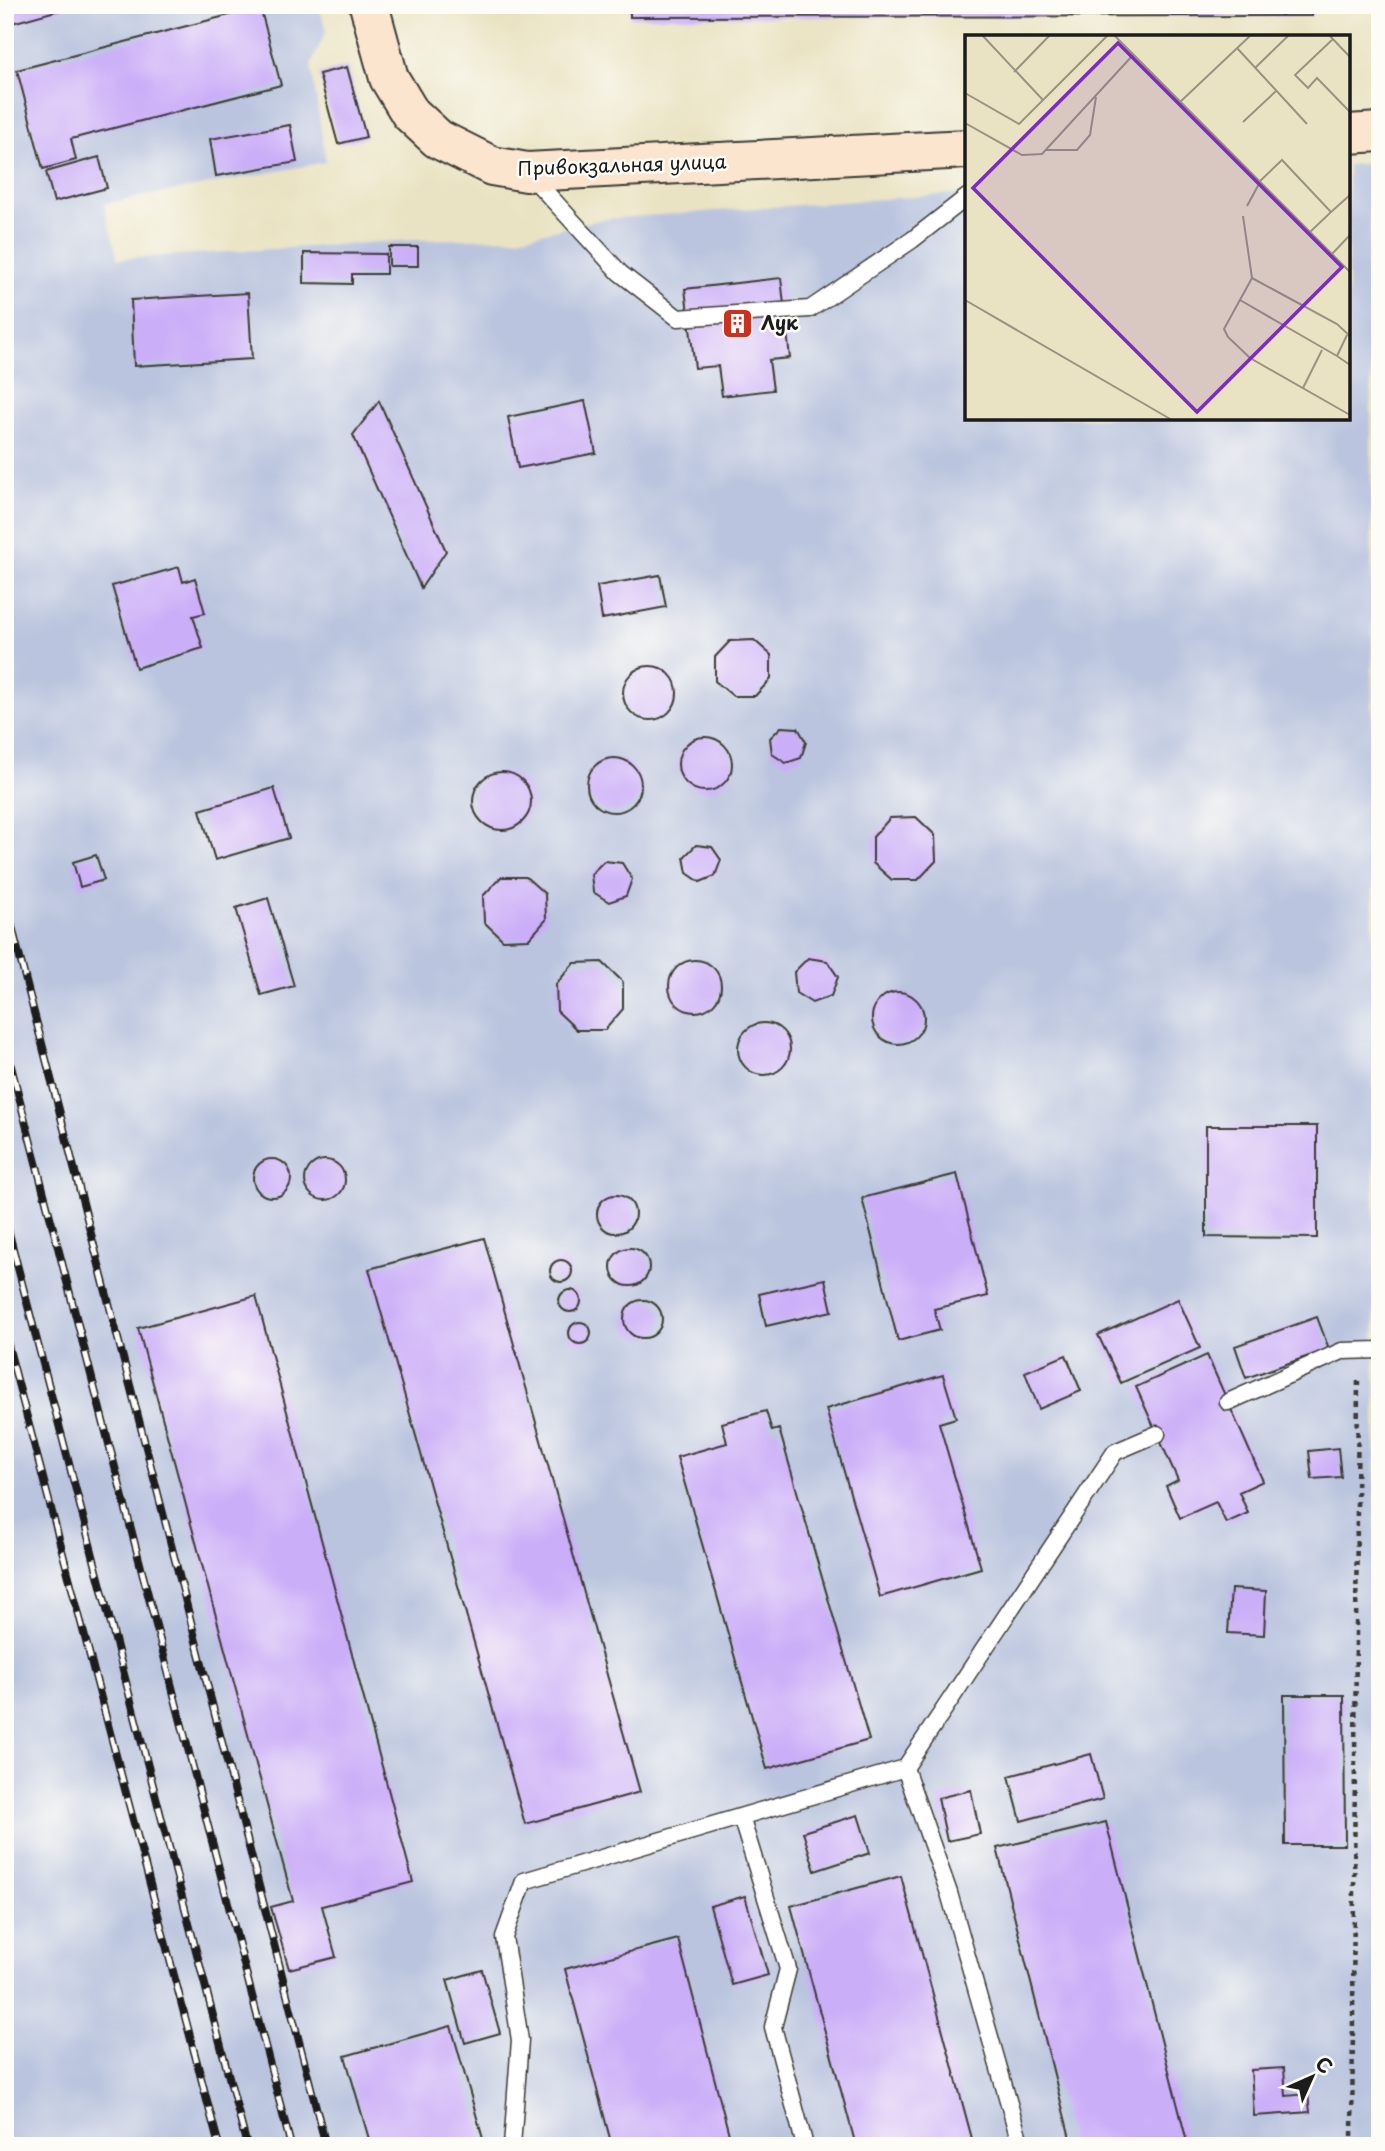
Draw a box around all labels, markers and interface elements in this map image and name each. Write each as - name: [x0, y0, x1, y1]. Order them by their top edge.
- inset map: [965, 35, 1350, 420]
- street label: Привокзальная улица: [517, 146, 727, 182]
- building icon: Лук: [721, 306, 755, 340]
- place label: Лук: [761, 308, 799, 336]
- north arrow: [1276, 2042, 1346, 2112]
- text: С: [1310, 2049, 1340, 2079]

